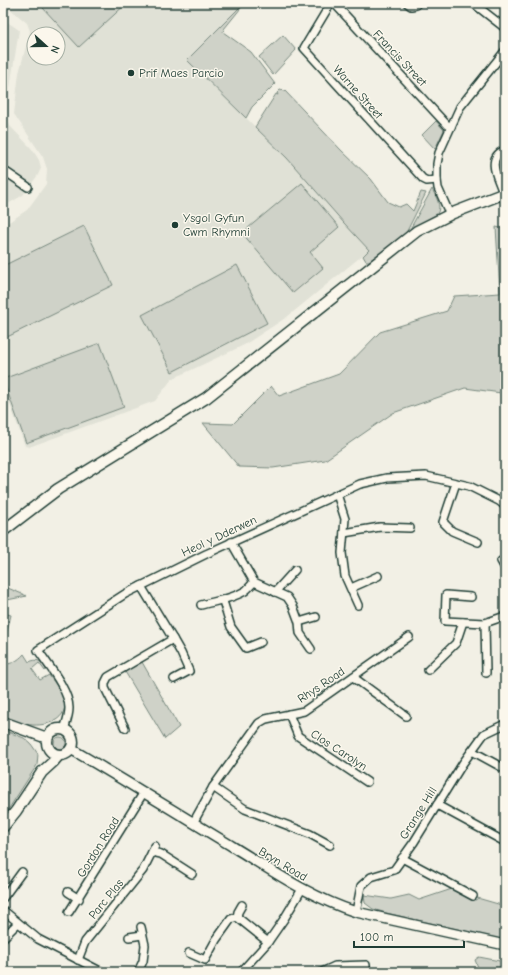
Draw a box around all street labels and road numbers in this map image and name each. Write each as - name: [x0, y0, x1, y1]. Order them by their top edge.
- street label: Francis Street: [370, 27, 430, 89]
- street label: Warne Street: [330, 62, 386, 122]
- street label: Heol y Dderwen: [179, 512, 259, 560]
- street label: Rhys Road: [295, 664, 347, 706]
- street label: Clos Carolyn: [308, 727, 370, 773]
- street label: Grange Hill: [396, 784, 440, 842]
- street label: Gordon Road: [74, 814, 122, 880]
- street label: Bryn Road: [256, 844, 310, 884]
- street label: Parc Plas: [86, 876, 126, 922]

